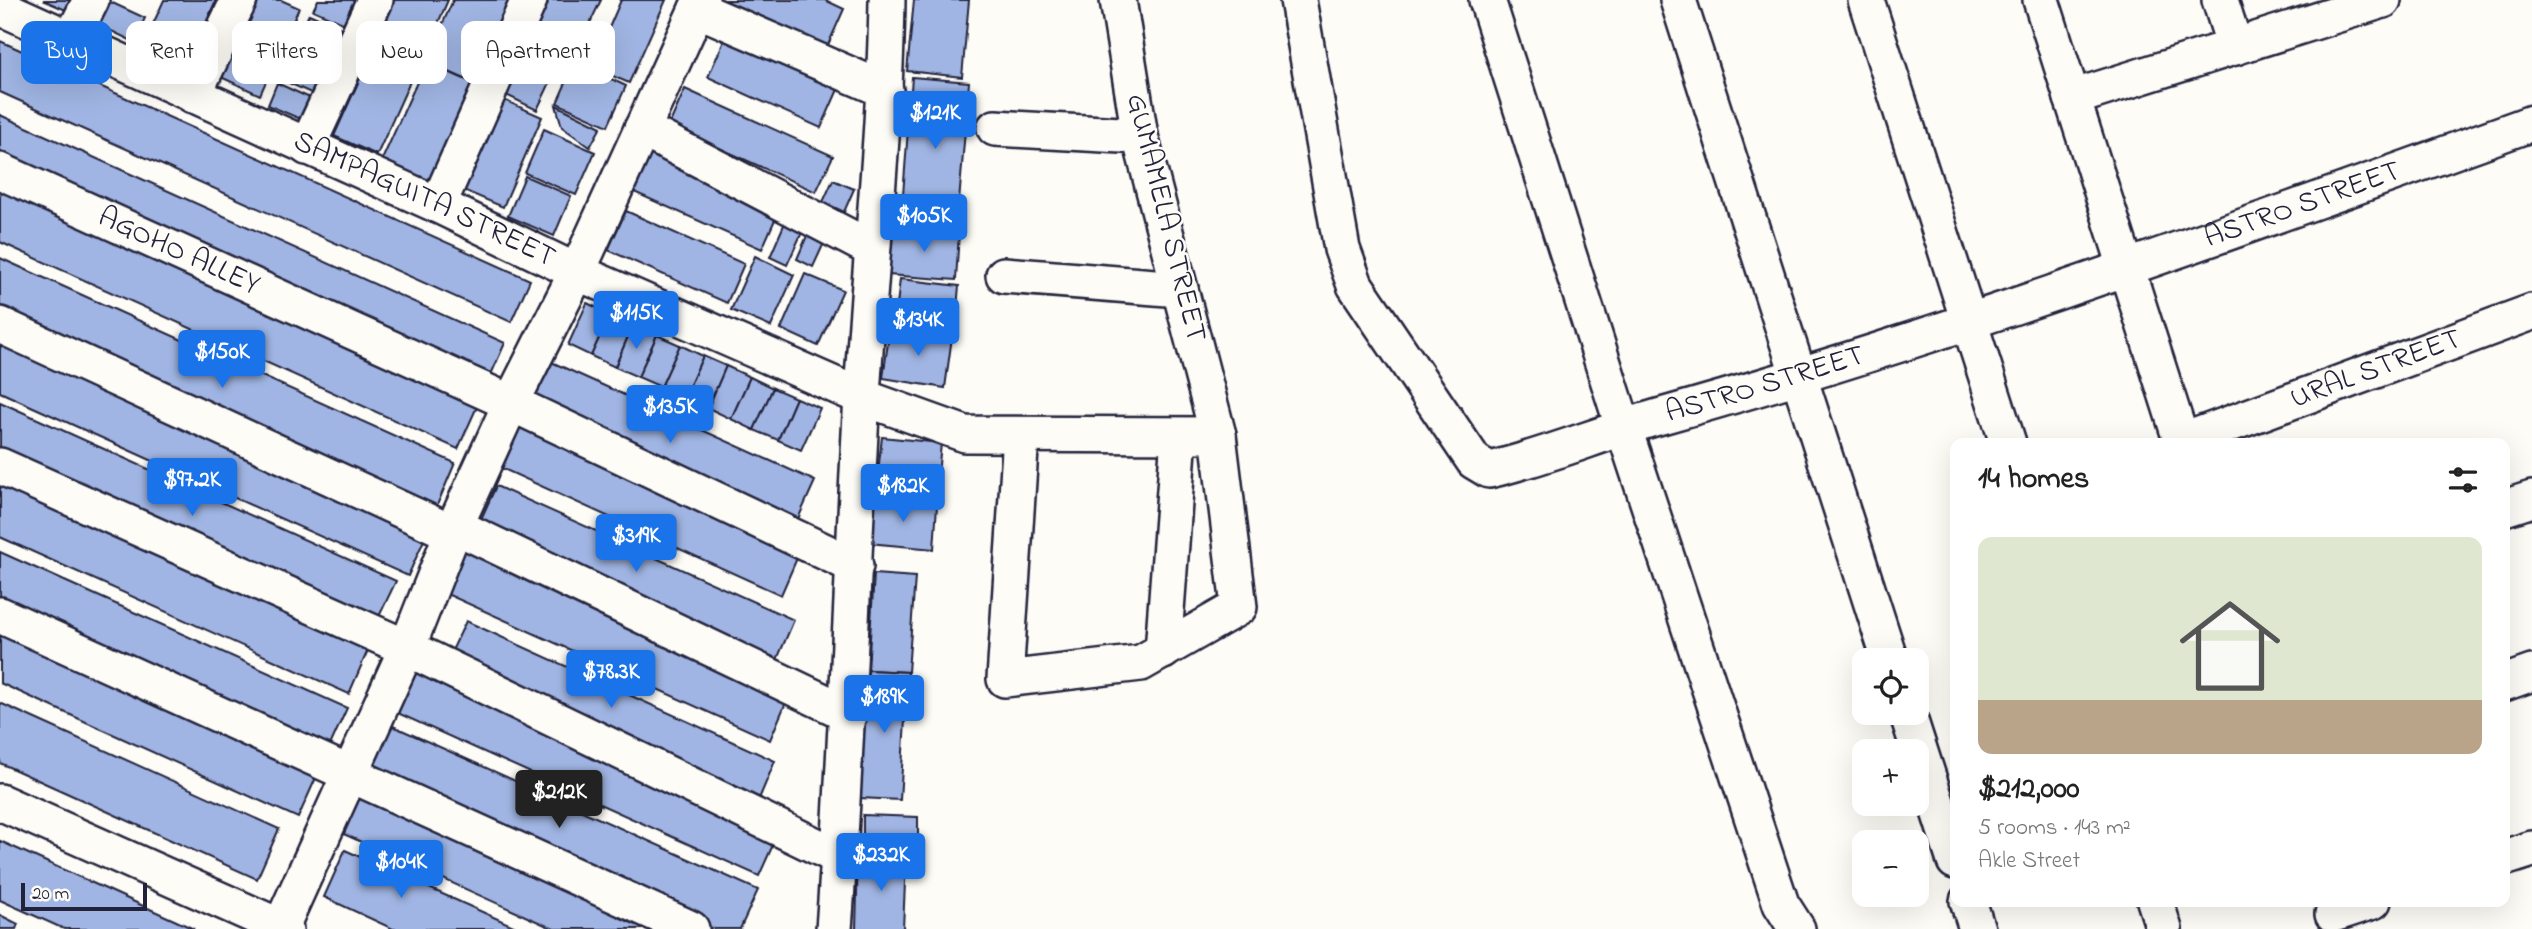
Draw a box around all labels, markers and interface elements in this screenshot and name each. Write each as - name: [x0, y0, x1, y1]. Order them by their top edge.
- chip: Buy: [21, 21, 112, 84]
- chip: Rent: [126, 21, 218, 84]
- chip: Filters: [232, 21, 342, 84]
- chip: New: [356, 21, 447, 84]
- chip: Apartment: [461, 21, 615, 84]
- street label: GUMAMELA STREET: [1113, 89, 1217, 347]
- pin: $121K: [886, 92, 984, 151]
- text: $121K: [909, 97, 961, 130]
- street label: SAMPAGUITA STREET: [286, 120, 563, 280]
- street label: ASTRO STREET: [2199, 150, 2407, 261]
- pin: $105K: [875, 194, 973, 254]
- street label: AGOHO ALLEY: [90, 196, 267, 308]
- text: $105K: [896, 200, 952, 233]
- pin: $115K: [587, 292, 685, 351]
- text: $115K: [610, 297, 662, 330]
- pin: $134K: [869, 298, 967, 358]
- text: $134K: [892, 304, 944, 337]
- street label: URAL STREET: [2284, 318, 2468, 422]
- pin: $150K: [173, 330, 271, 390]
- street label: ASTRO STREET: [1661, 335, 1870, 436]
- text: $150K: [194, 336, 250, 369]
- pin: $135K: [621, 386, 719, 445]
- text: $135K: [642, 391, 698, 424]
- pin: $97.2K: [135, 458, 249, 518]
- text: 14 homes: [1978, 458, 2089, 502]
- icon: filters: [2444, 461, 2482, 499]
- text: $97.2K: [163, 464, 221, 497]
- pin: $182K: [854, 464, 952, 524]
- text: $182K: [877, 470, 929, 503]
- pin: $319K: [587, 514, 685, 574]
- text: $319K: [612, 520, 660, 553]
- icon: home: [2167, 583, 2293, 709]
- map controls: [1852, 648, 1929, 907]
- button: locate: [1852, 648, 1929, 725]
- pin: $78.3K: [554, 650, 668, 710]
- text: $78.3K: [582, 656, 640, 689]
- pin: $189K: [835, 676, 933, 735]
- text: $189K: [860, 681, 908, 714]
- button: +: [1852, 739, 1929, 816]
- text: $212,000: [1978, 768, 2080, 812]
- pin: $212K: [510, 770, 608, 830]
- text: $212K: [531, 776, 587, 809]
- text: 5 rooms · 143 m²: [1978, 812, 2131, 845]
- button: −: [1852, 830, 1929, 907]
- pin: $232K: [832, 834, 930, 893]
- text: $232K: [852, 839, 910, 872]
- pin: $104K: [352, 841, 450, 900]
- text: Akle Street: [1978, 845, 2080, 878]
- text: $104K: [375, 846, 427, 879]
- scale bar: [21, 880, 147, 912]
- text: 20 m: [32, 881, 69, 908]

